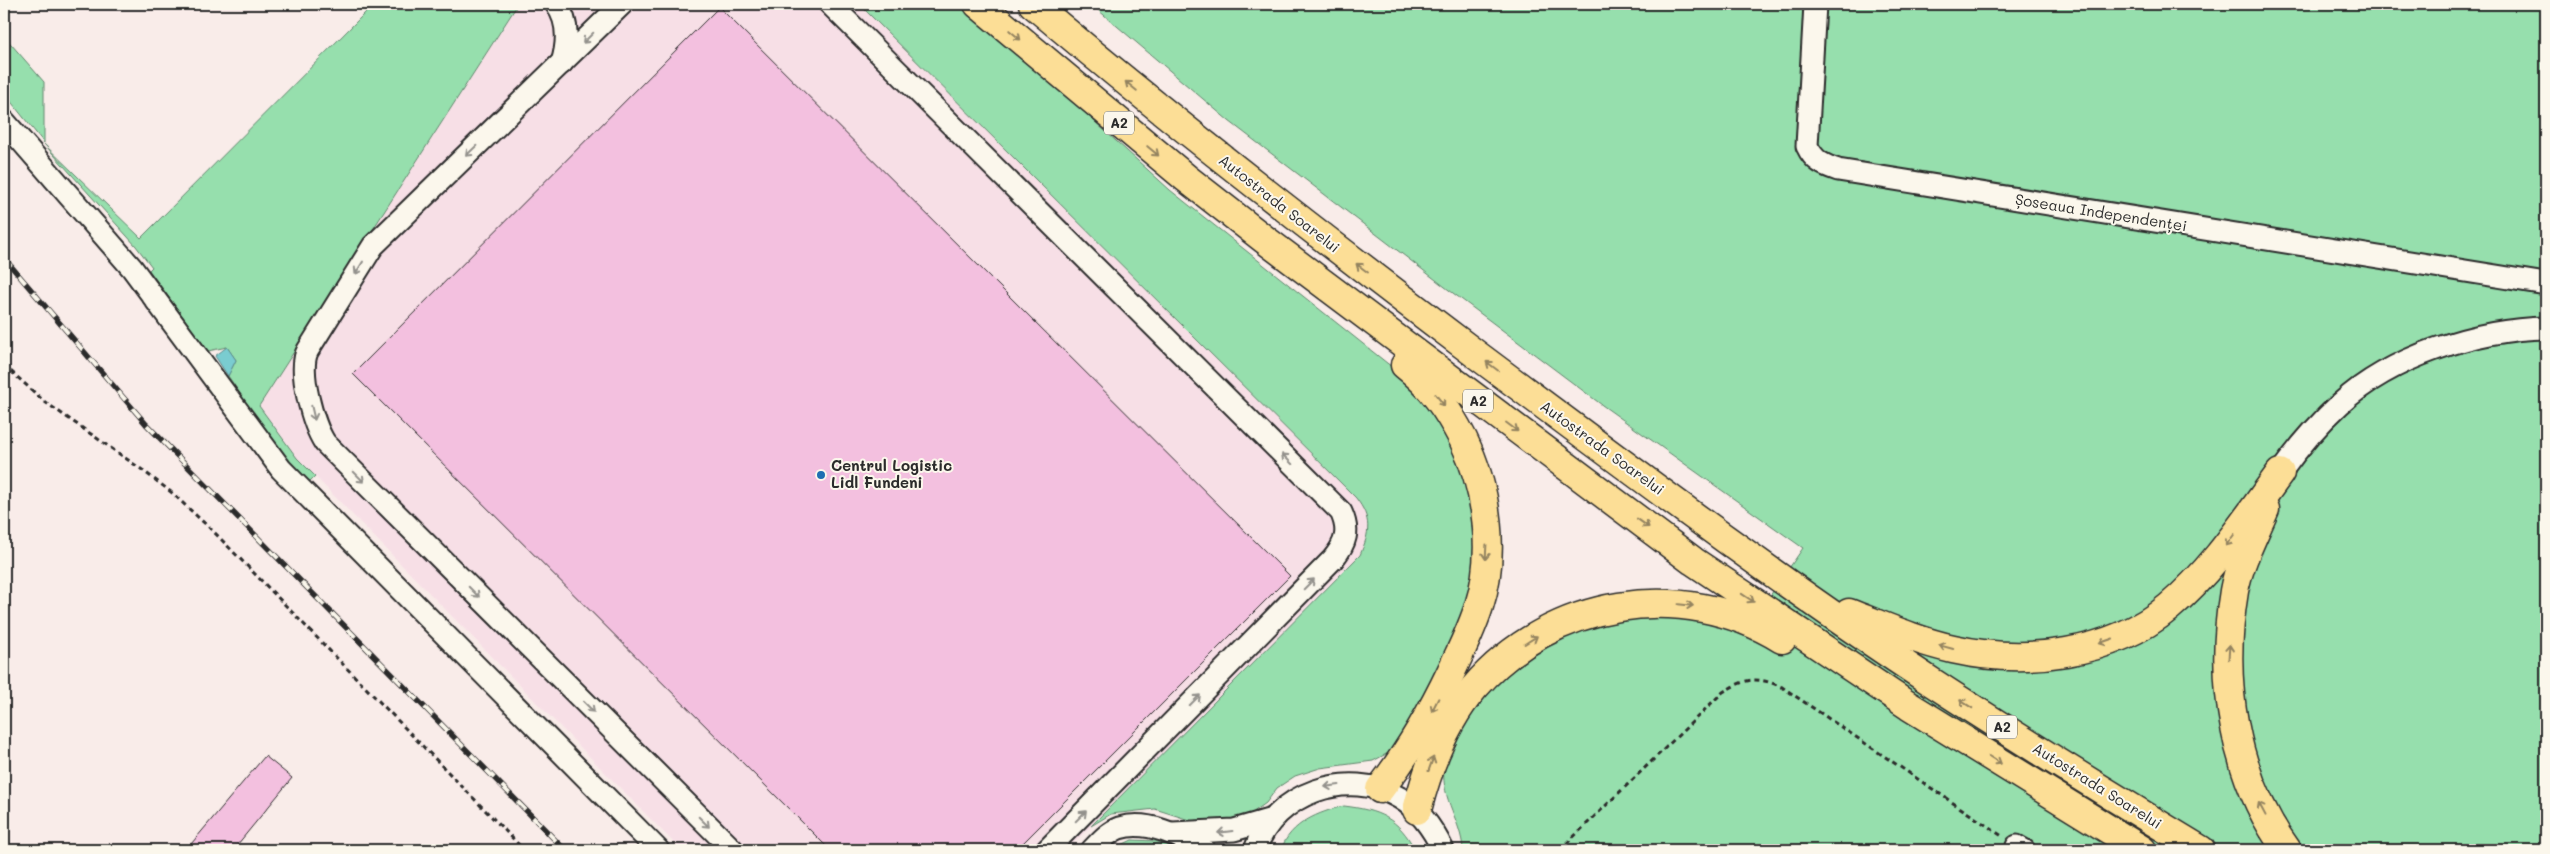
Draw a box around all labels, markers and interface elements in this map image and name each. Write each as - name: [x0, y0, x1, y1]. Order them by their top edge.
- one-way arrow: [1008, 30, 1021, 41]
- one-way arrow: [582, 32, 594, 44]
- one-way arrow: [1125, 81, 1138, 92]
- road number: A2: [1104, 112, 1134, 134]
- one-way arrow: [465, 145, 477, 157]
- one-way arrow: [1146, 145, 1159, 156]
- street label: Autostrada Soarelui: [1215, 150, 1344, 257]
- street label: Șoseaua Independenței: [2014, 189, 2189, 236]
- one-way arrow: [354, 261, 364, 275]
- one-way arrow: [1356, 263, 1369, 274]
- one-way arrow: [1485, 361, 1499, 371]
- road number: A2: [1463, 390, 1493, 412]
- one-way arrow: [1435, 393, 1446, 406]
- street label: Autostrada Soarelui: [1537, 395, 1669, 499]
- one-way arrow: [309, 405, 318, 421]
- one-way arrow: [1505, 421, 1518, 432]
- one-way arrow: [1281, 453, 1293, 465]
- place label: Centrul Logistic Lidl Fundeni: [831, 455, 952, 492]
- marker: Centrul Logistic Lidl Fundeni: [815, 469, 827, 481]
- one-way arrow: [353, 471, 365, 483]
- one-way arrow: [1635, 518, 1649, 529]
- one-way arrow: [2225, 533, 2235, 547]
- one-way arrow: [1482, 544, 1491, 560]
- one-way arrow: [1303, 578, 1315, 590]
- one-way arrow: [468, 586, 481, 598]
- one-way arrow: [1741, 593, 1755, 603]
- one-way arrow: [1678, 600, 1694, 610]
- one-way arrow: [1523, 634, 1537, 644]
- one-way arrow: [2099, 637, 2114, 646]
- one-way arrow: [1939, 641, 1955, 651]
- one-way arrow: [2224, 644, 2234, 660]
- one-way arrow: [1189, 693, 1201, 706]
- one-way arrow: [1430, 697, 1439, 712]
- one-way arrow: [1960, 699, 1974, 709]
- one-way arrow: [583, 701, 596, 713]
- road number: A2: [1987, 716, 2017, 739]
- street label: Autostrada Soarelui: [2029, 737, 2166, 833]
- one-way arrow: [1988, 754, 2002, 765]
- one-way arrow: [1427, 756, 1436, 772]
- one-way arrow: [1324, 781, 1340, 791]
- one-way arrow: [2257, 801, 2267, 816]
- one-way arrow: [1075, 809, 1087, 822]
- one-way arrow: [698, 816, 711, 828]
- one-way arrow: [1217, 827, 1233, 837]

